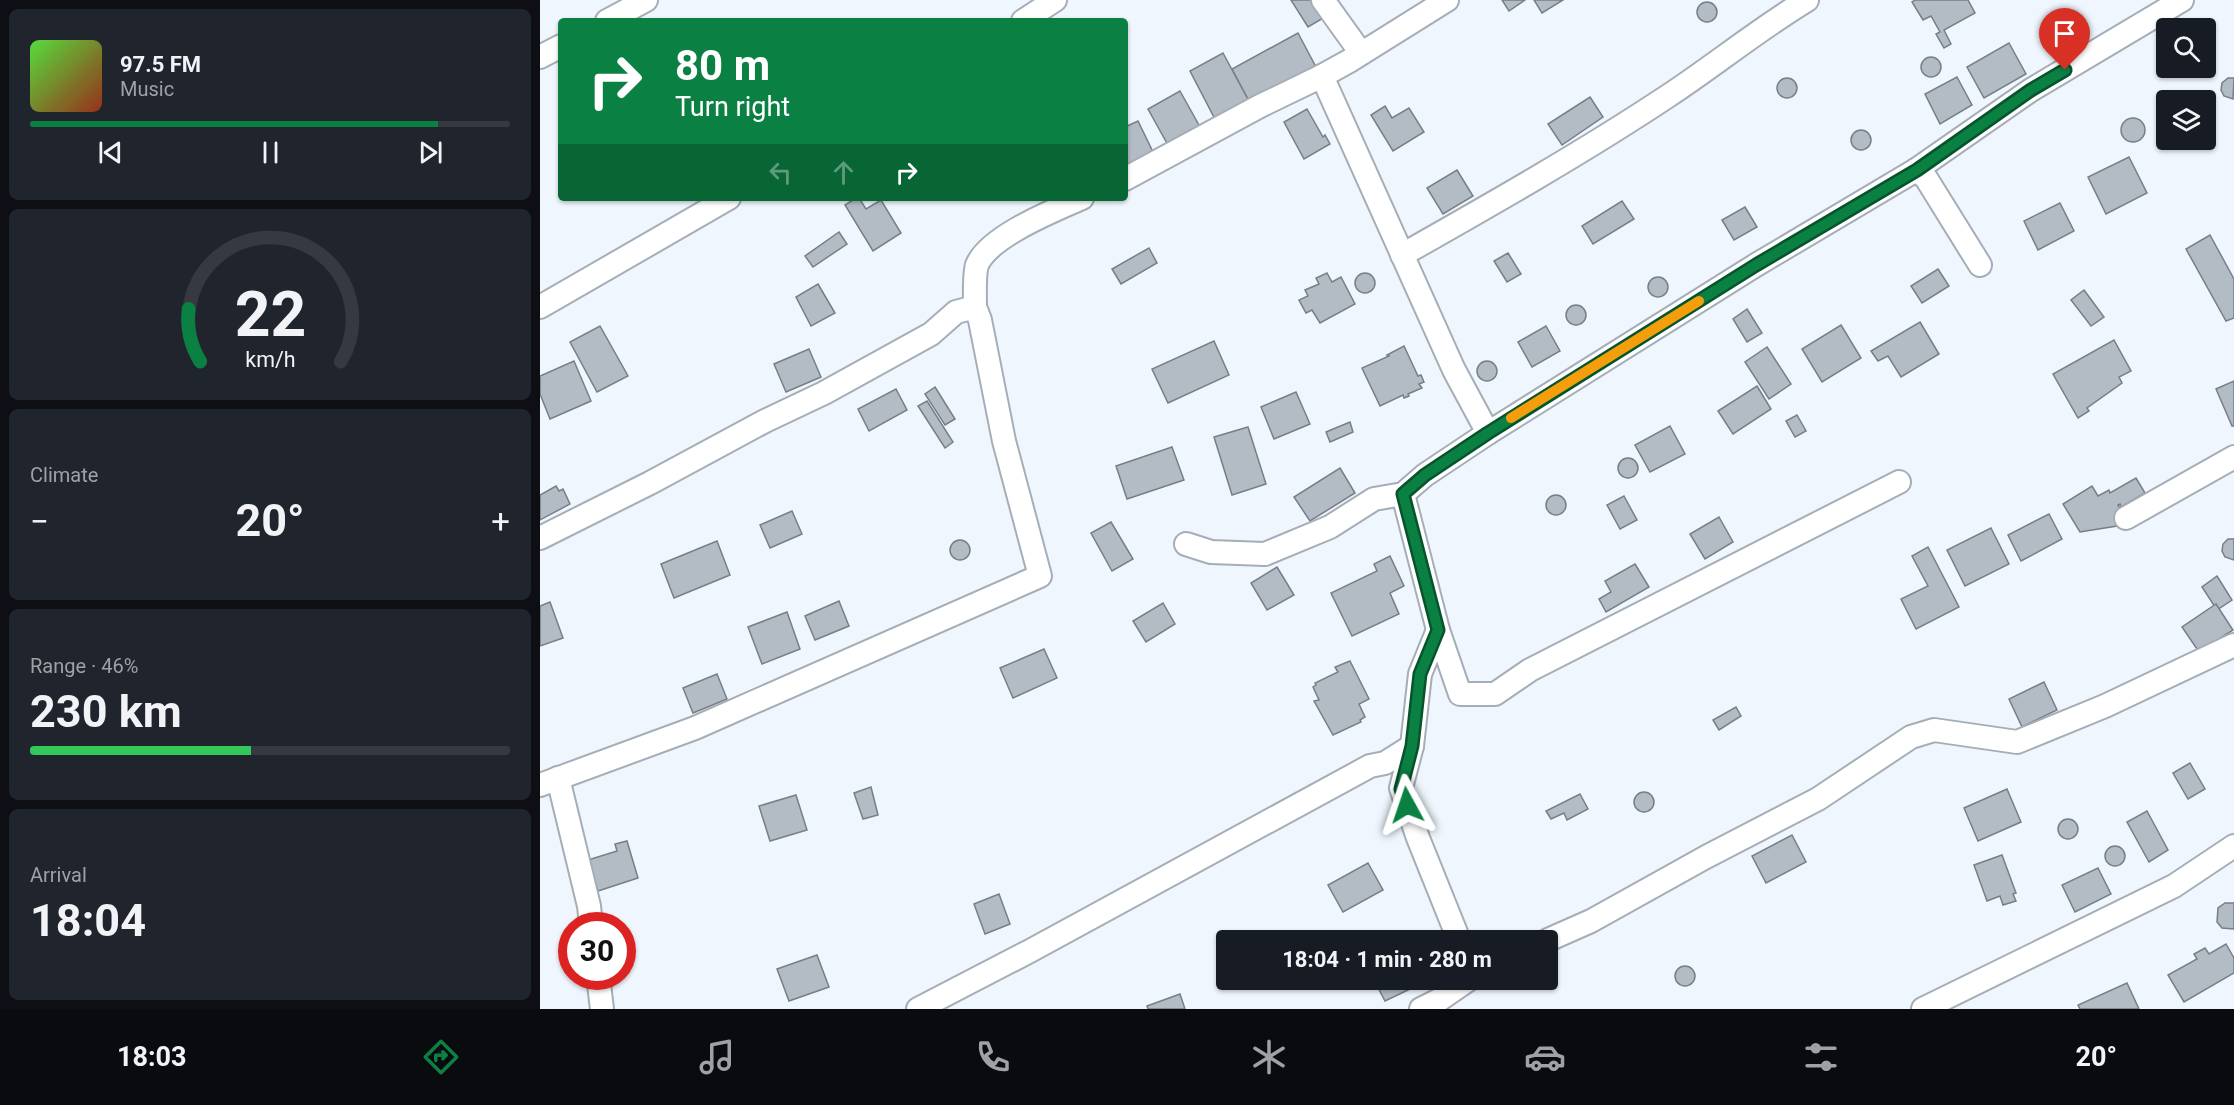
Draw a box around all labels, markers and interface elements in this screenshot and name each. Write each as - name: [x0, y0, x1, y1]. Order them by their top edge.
- pin: [2039, 8, 2090, 70]
- icon: arrive: [2048, 17, 2081, 50]
- map controls: [2156, 18, 2216, 150]
- button: search: [2156, 18, 2216, 78]
- text: 80 m: [675, 41, 770, 90]
- icon: right: [576, 42, 654, 120]
- text: 97.5 FM: [120, 52, 201, 77]
- text: Music: [120, 77, 174, 101]
- button: layers: [2156, 90, 2216, 150]
- text: Turn right: [675, 91, 790, 123]
- icon: previous: [94, 136, 127, 169]
- icon: pause: [254, 136, 287, 169]
- icon: next: [414, 136, 447, 169]
- icon: left: [764, 156, 797, 189]
- icon: ahead: [827, 156, 860, 189]
- icon: right: [890, 156, 923, 189]
- text: 22: [234, 278, 306, 351]
- text: km/h: [245, 347, 295, 372]
- text: Climate: [30, 463, 98, 487]
- text: 20°: [235, 494, 305, 547]
- text: −: [30, 502, 49, 541]
- text: +: [491, 502, 510, 541]
- text: Range · 46%: [30, 654, 138, 678]
- text: 230 km: [30, 685, 182, 738]
- position arrow: [1375, 773, 1439, 837]
- text: Arrival: [30, 863, 87, 887]
- text: 18:04: [30, 894, 146, 947]
- speed limit sign: 30: [558, 912, 636, 990]
- text: 18:04 · 1 min · 280 m: [1282, 947, 1492, 972]
- icon: directions: [420, 1036, 462, 1078]
- icon: music: [696, 1036, 738, 1078]
- icon: phone: [972, 1036, 1014, 1078]
- icon: climate: [1248, 1036, 1290, 1078]
- icon: car: [1524, 1036, 1566, 1078]
- icon: filters: [1800, 1036, 1842, 1078]
- text: 18:03: [117, 1041, 187, 1073]
- text: 20°: [2076, 1041, 2117, 1073]

